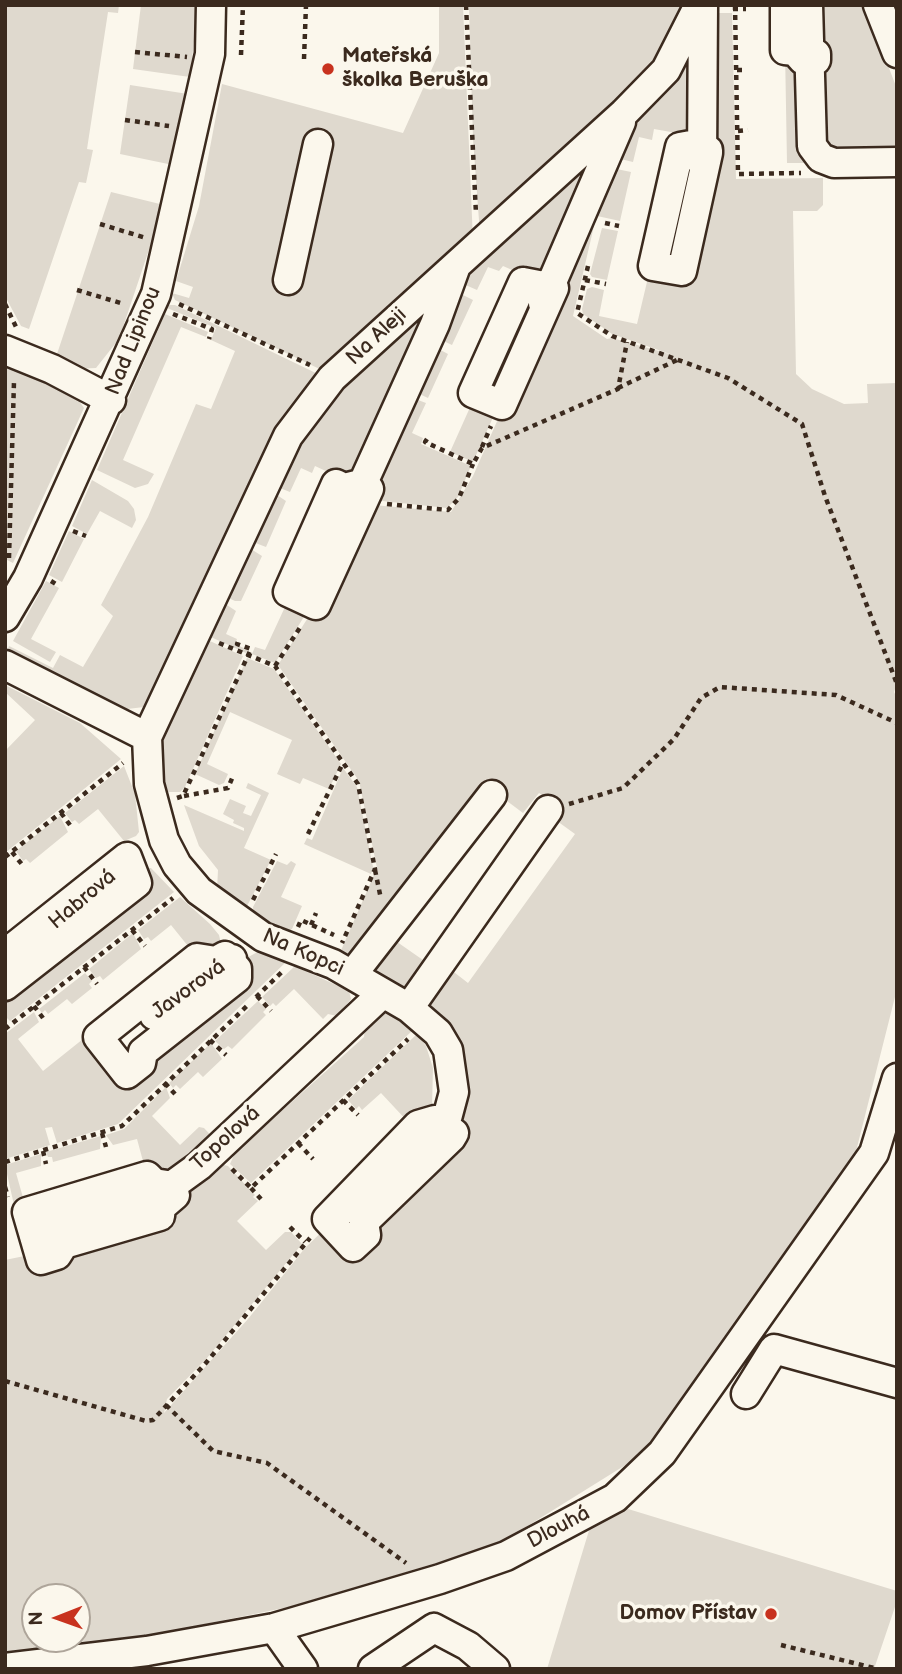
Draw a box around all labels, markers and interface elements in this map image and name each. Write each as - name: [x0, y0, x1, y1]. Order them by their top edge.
- place label: Mateřská školka Beruška: [342, 44, 488, 94]
- marker: Mateřská školka Beruška: [320, 61, 336, 77]
- street label: Nad Lipinou: [101, 283, 167, 399]
- street label: Na Aleji: [342, 303, 412, 371]
- street label: Habrová: [44, 865, 122, 935]
- street label: Na Kopci: [258, 924, 348, 982]
- street label: Javorová: [147, 955, 231, 1025]
- street label: Topolová: [186, 1101, 266, 1177]
- street label: Dlouhá: [524, 1501, 594, 1555]
- north arrow: [21, 1583, 91, 1653]
- place label: Domov Přístav: [619, 1601, 757, 1627]
- marker: Domov Přístav: [763, 1606, 779, 1622]
- text: N: [25, 1611, 48, 1626]

